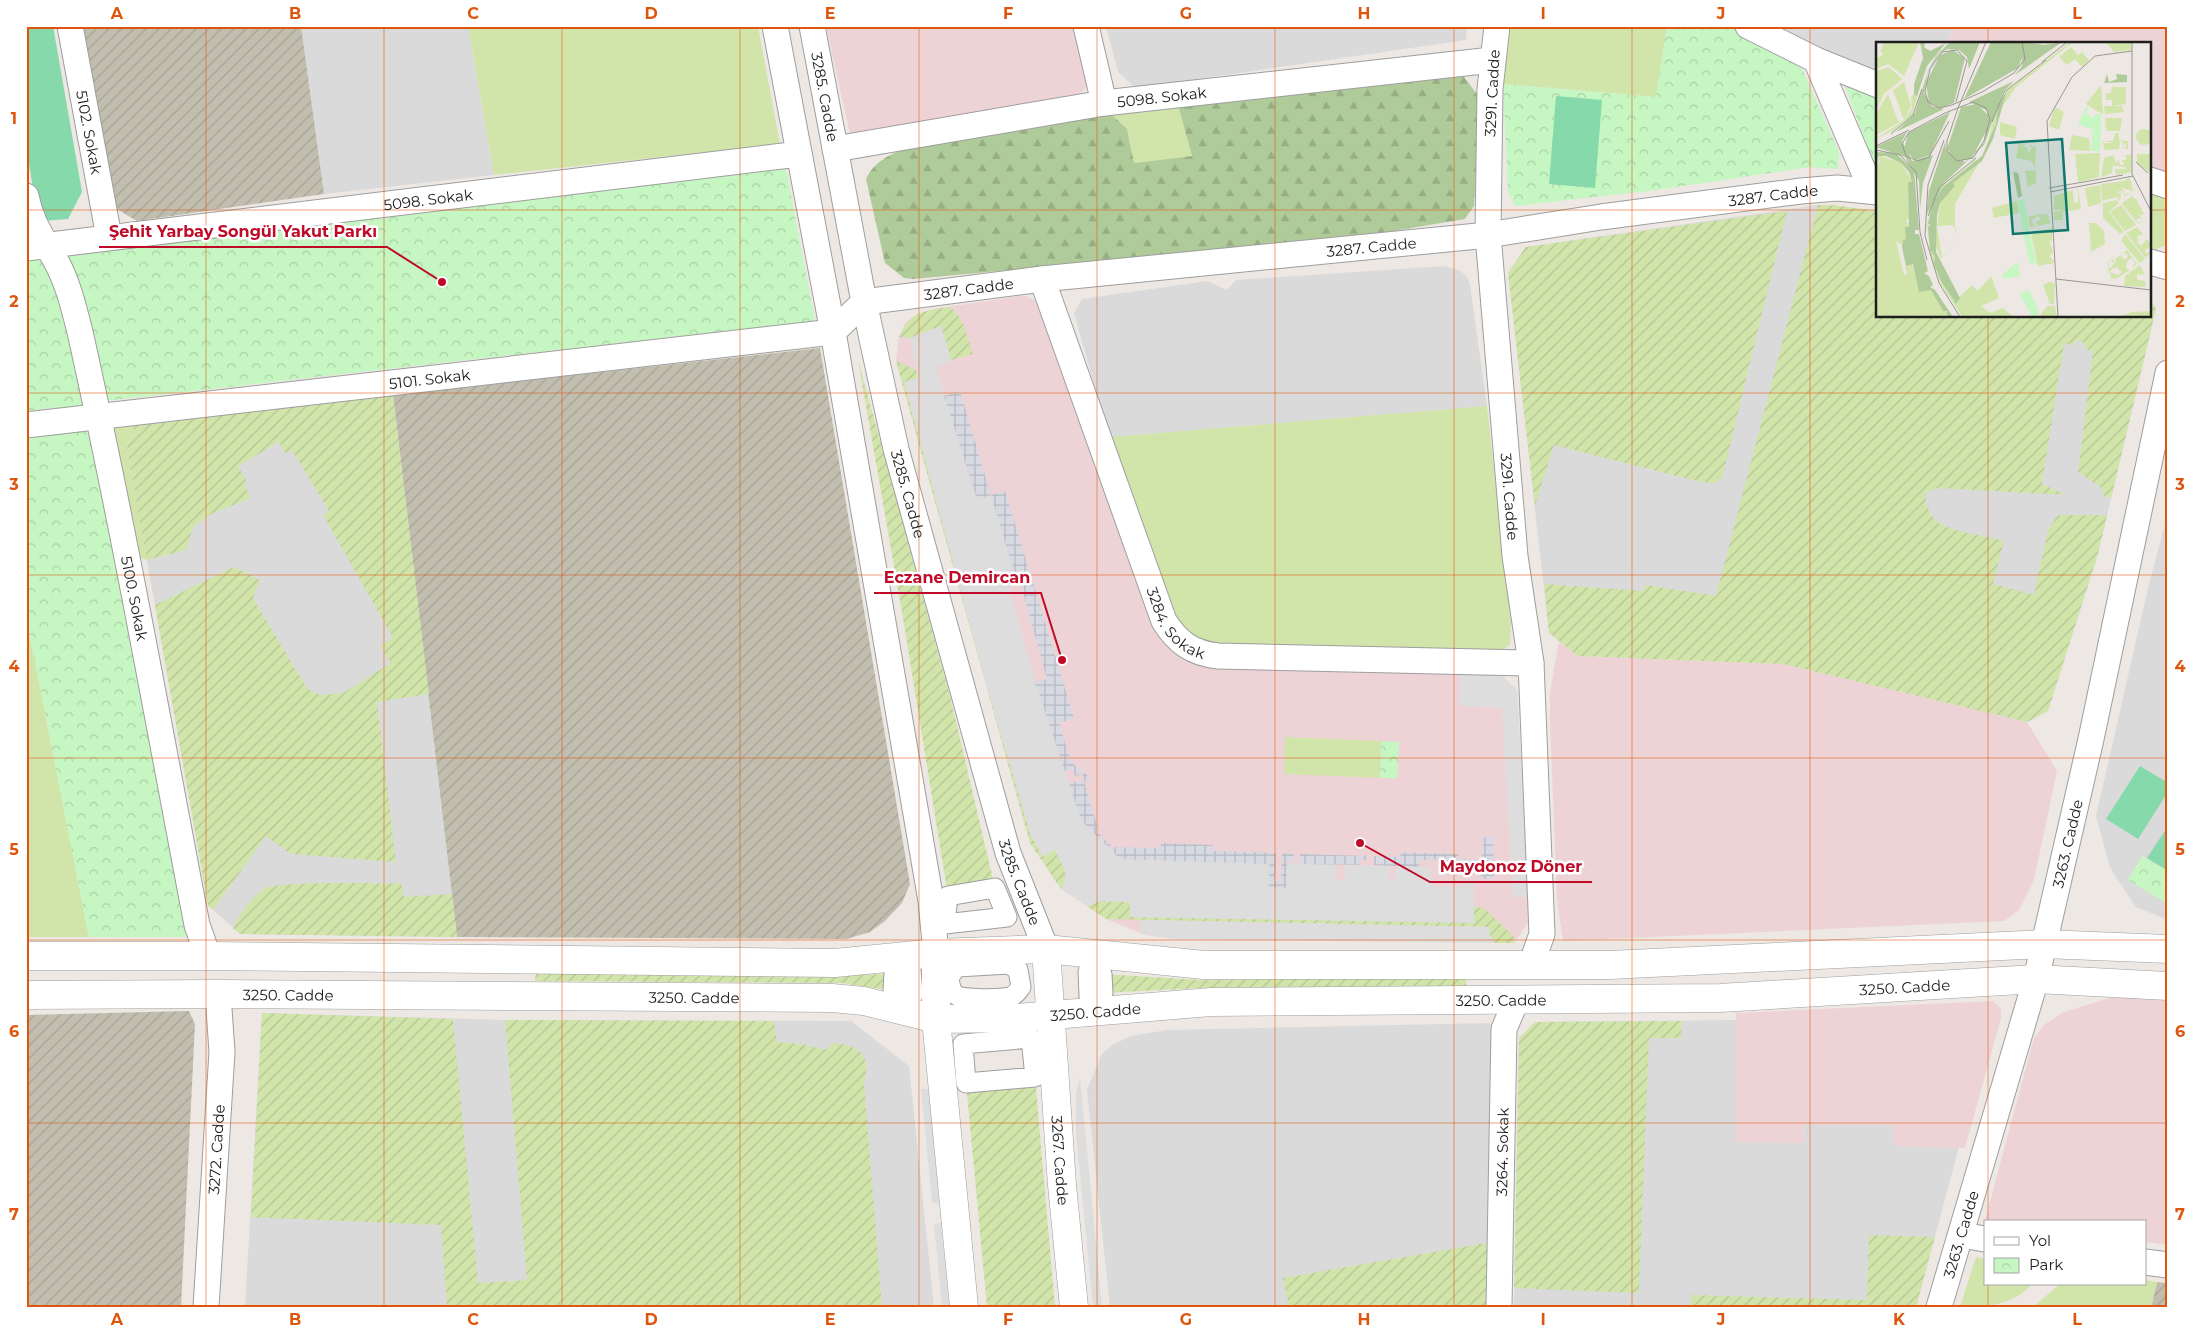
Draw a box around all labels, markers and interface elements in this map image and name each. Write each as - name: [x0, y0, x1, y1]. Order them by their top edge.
- text: A: [110, 4, 124, 23]
- text: B: [289, 4, 301, 23]
- text: C: [467, 4, 479, 23]
- text: D: [644, 4, 658, 23]
- text: E: [825, 4, 835, 23]
- text: F: [1003, 4, 1013, 23]
- text: G: [1180, 4, 1192, 23]
- text: H: [1358, 4, 1370, 23]
- text: I: [1540, 4, 1546, 23]
- text: J: [1716, 4, 1725, 23]
- text: K: [1893, 4, 1906, 23]
- text: L: [2072, 4, 2082, 23]
- inset map: [1876, 42, 2152, 318]
- street label: 3291. Cadde: [1480, 49, 1504, 137]
- street label: 3285. Cadde: [808, 50, 843, 143]
- street label: 5098. Sokak: [1116, 82, 1207, 111]
- street label: 5102. Sokak: [73, 89, 107, 176]
- text: 1: [11, 109, 17, 128]
- text: 1: [2177, 109, 2183, 128]
- street label: 3287. Cadde: [1727, 180, 1819, 210]
- street label: 5098. Sokak: [382, 184, 474, 214]
- callout: Şehit Yarbay Songül Yakut Parkı: [99, 216, 387, 247]
- text: Şehit Yarbay Songül Yakut Parkı: [109, 222, 377, 241]
- street label: 3287. Cadde: [1325, 233, 1417, 260]
- street label: 3287. Cadde: [923, 273, 1015, 304]
- text: 2: [9, 292, 19, 311]
- text: 2: [2175, 292, 2185, 311]
- street label: 5101. Sokak: [388, 364, 471, 393]
- street label: 3285. Cadde: [887, 448, 930, 540]
- street label: 3291. Cadde: [1497, 452, 1523, 541]
- text: 3: [8, 475, 19, 494]
- text: 3: [2174, 475, 2185, 494]
- street label: 5100. Sokak: [117, 554, 152, 642]
- callout: Eczane Demircan: [874, 562, 1041, 593]
- text: Eczane Demircan: [884, 568, 1030, 587]
- street label: 3284. Sokak: [1143, 584, 1208, 663]
- text: 4: [8, 657, 20, 676]
- text: 4: [2174, 657, 2186, 676]
- street label: 3263. Cadde: [2048, 797, 2086, 890]
- street label: 3285. Cadde: [995, 837, 1045, 928]
- text: 5: [9, 840, 19, 859]
- text: 5: [2175, 840, 2185, 859]
- callout: Maydonoz Döner: [1430, 851, 1592, 882]
- text: Maydonoz Döner: [1440, 857, 1582, 876]
- street label: 3250. Cadde: [1859, 975, 1951, 999]
- street label: 3250. Cadde: [242, 985, 334, 1004]
- street label: 3250. Cadde: [648, 987, 740, 1007]
- street label: 3250. Cadde: [1455, 990, 1547, 1010]
- street label: 3250. Cadde: [1049, 998, 1142, 1025]
- text: 6: [9, 1022, 19, 1041]
- text: 6: [2175, 1022, 2185, 1041]
- street label: 3272. Cadde: [204, 1104, 228, 1195]
- street label: 3264. Sokak: [1491, 1108, 1512, 1197]
- street label: 3267. Cadde: [1048, 1115, 1073, 1206]
- street label: 3263. Cadde: [1939, 1188, 1982, 1280]
- text: 7: [9, 1205, 19, 1224]
- text: 7: [2175, 1205, 2185, 1224]
- legend: [1984, 1220, 2146, 1286]
- text: Yol: [2029, 1231, 2051, 1250]
- text: Park: [2029, 1255, 2063, 1274]
- text: A: [110, 1310, 124, 1329]
- text: B: [289, 1310, 301, 1329]
- text: C: [467, 1310, 479, 1329]
- text: D: [644, 1310, 658, 1329]
- text: E: [825, 1310, 835, 1329]
- text: F: [1003, 1310, 1013, 1329]
- text: G: [1180, 1310, 1192, 1329]
- text: H: [1358, 1310, 1370, 1329]
- text: I: [1540, 1310, 1546, 1329]
- text: J: [1716, 1310, 1725, 1329]
- text: K: [1893, 1310, 1906, 1329]
- text: L: [2072, 1310, 2082, 1329]

